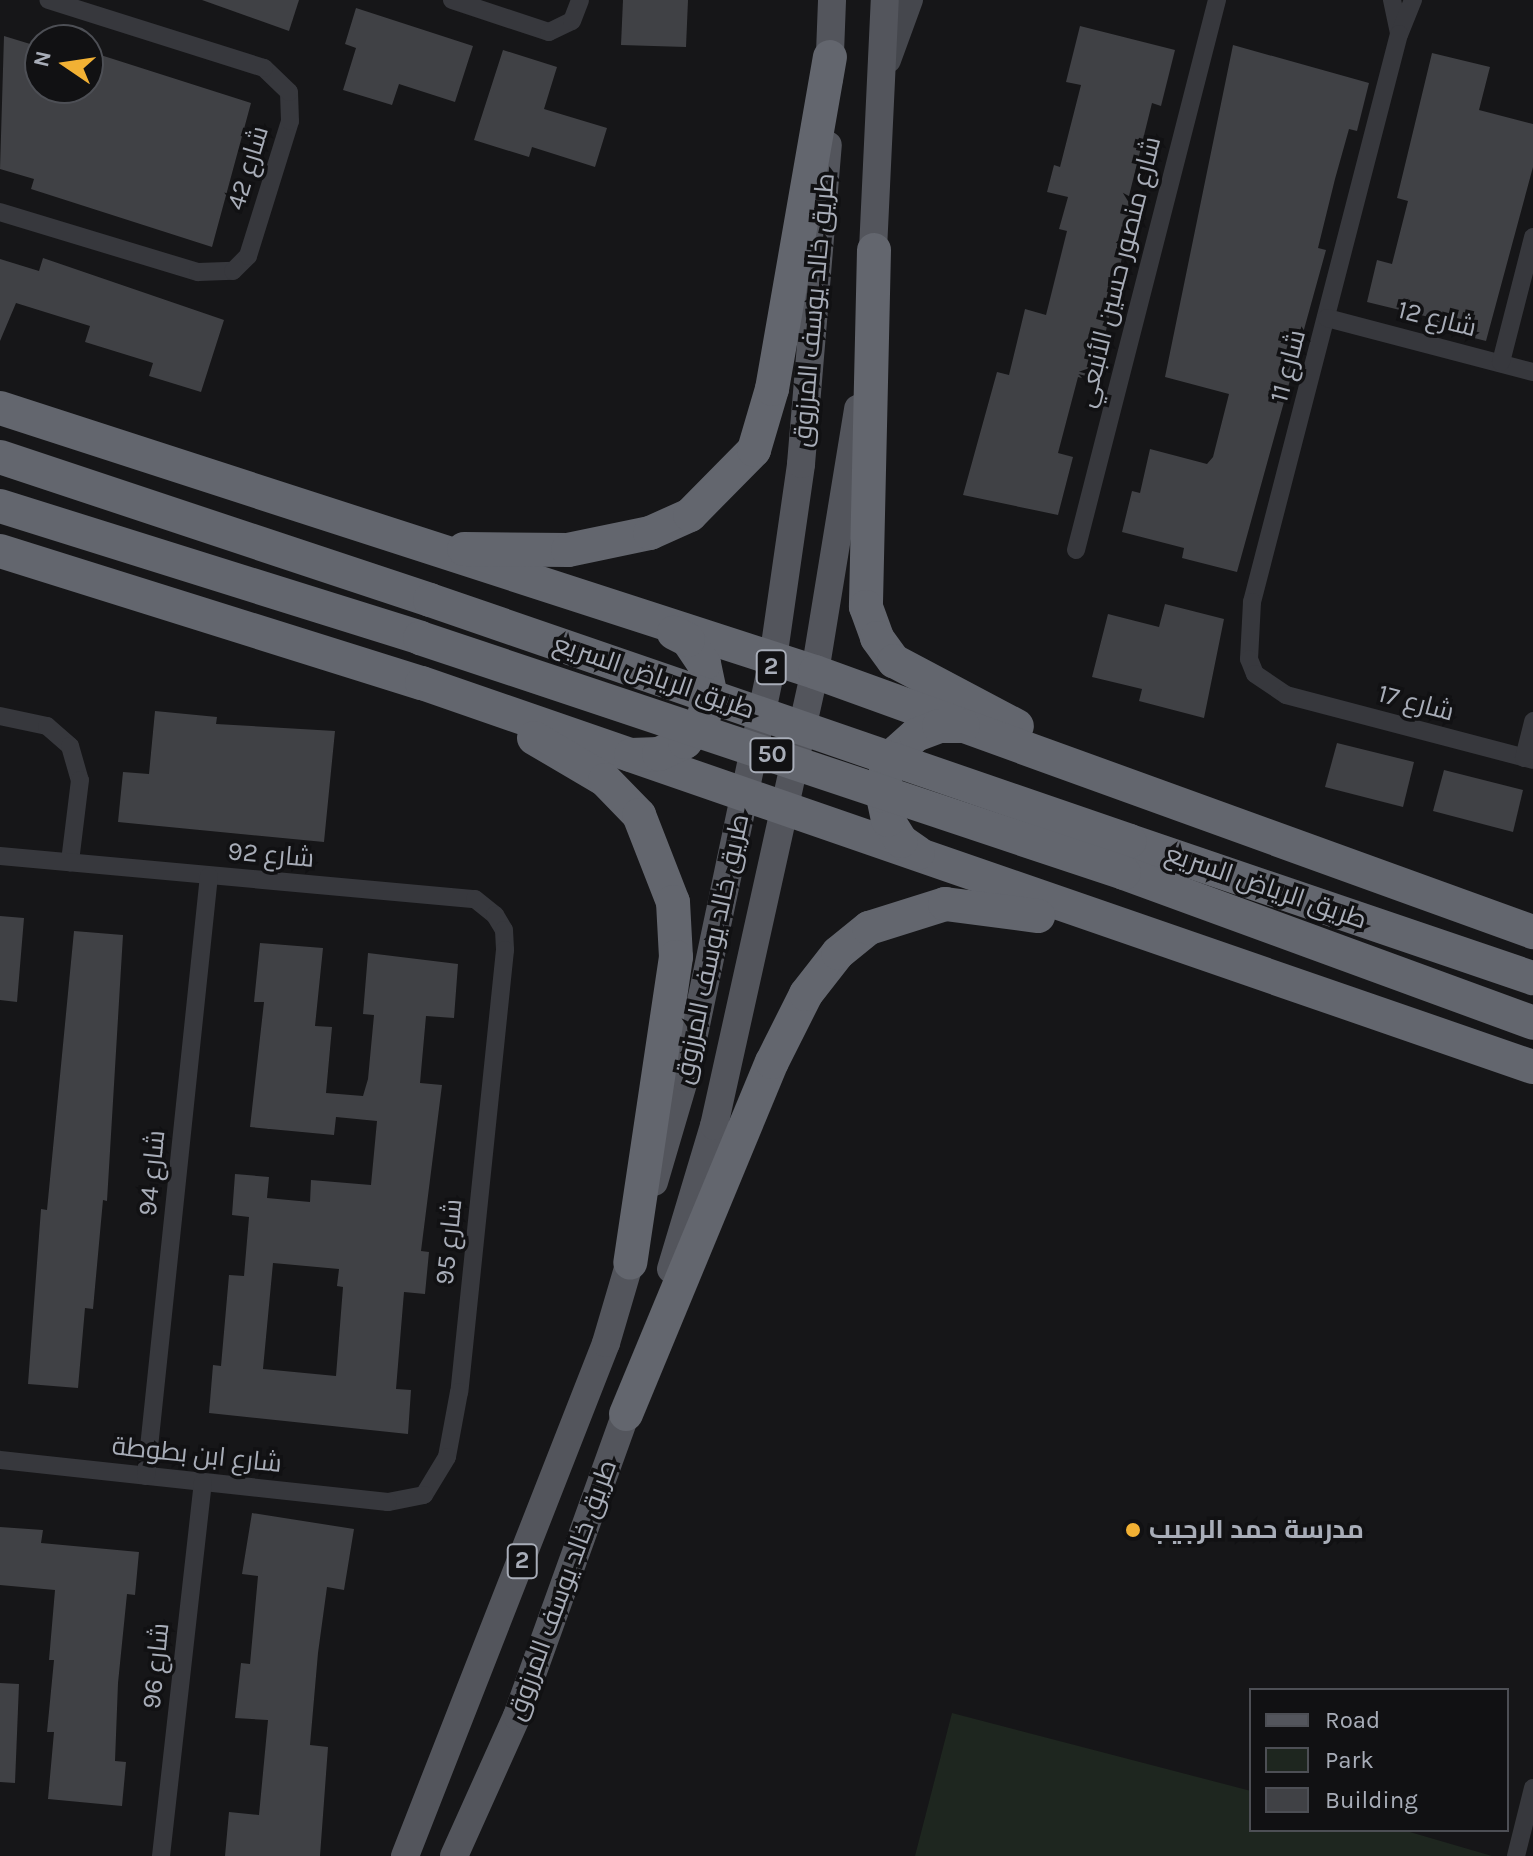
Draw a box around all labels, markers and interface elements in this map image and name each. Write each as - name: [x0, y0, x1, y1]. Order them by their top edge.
- north arrow: [24, 24, 104, 104]
- text: N: [28, 48, 57, 70]
- street label: شارع 42: [220, 122, 276, 214]
- street label: شارع منصور حسين الأنبعي: [1070, 133, 1168, 411]
- street label: طريق خالد يوسف المرزوق: [786, 172, 842, 448]
- street label: شارع 12: [1394, 294, 1480, 344]
- street label: شارع 11: [1263, 326, 1313, 406]
- street label: طريق الرياض السريع: [549, 628, 759, 726]
- road number: 2: [755, 647, 787, 687]
- street label: شارع 17: [1375, 678, 1457, 728]
- road number: 50: [748, 735, 796, 775]
- street label: طريق خالد يوسف المرزوق: [668, 811, 756, 1087]
- street label: شارع 92: [226, 836, 316, 874]
- street label: طريق الرياض السريع: [1161, 838, 1371, 936]
- street label: شارع 94: [132, 1129, 172, 1217]
- street label: شارع 95: [429, 1197, 469, 1287]
- street label: شارع ابن بطوطة: [111, 1431, 283, 1479]
- street label: طريق خالد يوسف المرزوق: [500, 1455, 624, 1725]
- place label: مدرسة حمد الرجيب: [1149, 1514, 1364, 1546]
- marker: مدرسة حمد الرجيب: [1124, 1521, 1142, 1539]
- road number: 2: [506, 1541, 538, 1581]
- street label: شارع 96: [136, 1621, 176, 1711]
- legend: [1249, 1688, 1509, 1832]
- text: Road: [1325, 1706, 1380, 1734]
- text: Park: [1325, 1746, 1374, 1774]
- text: Building: [1325, 1786, 1418, 1814]

